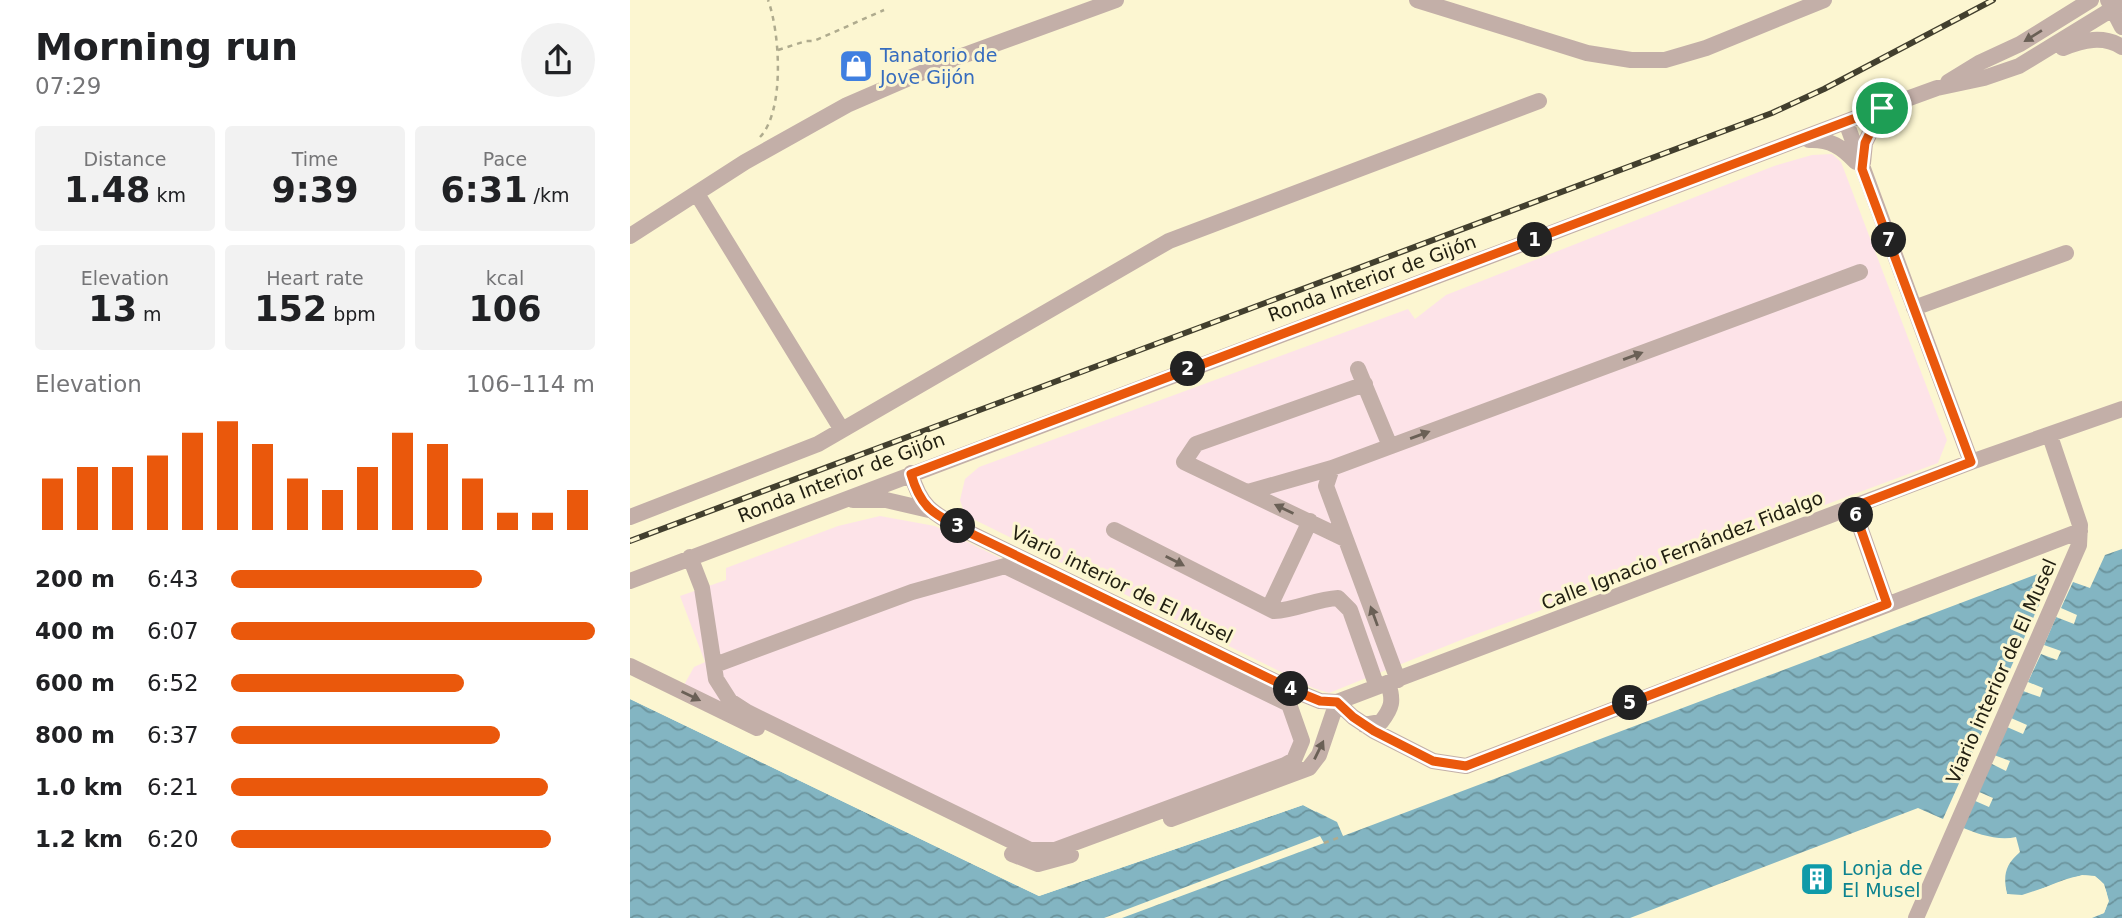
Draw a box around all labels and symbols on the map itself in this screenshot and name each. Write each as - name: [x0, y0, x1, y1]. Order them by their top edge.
- one-way arrow: [2023, 30, 2042, 43]
- place label: Tanatorio de Jove Gijón: [879, 44, 997, 88]
- shop icon: Tanatorio de Jove Gijón: [837, 47, 875, 85]
- pin: [1852, 78, 1912, 138]
- pin: 1: [1518, 222, 1552, 258]
- pin: 7: [1872, 222, 1906, 258]
- street label: Ronda Interior de Gijón: [1265, 230, 1479, 326]
- one-way arrow: [1623, 350, 1644, 361]
- pin: 2: [1170, 352, 1206, 386]
- street label: Ronda Interior de Gijón: [734, 427, 948, 527]
- one-way arrow: [1410, 429, 1431, 440]
- street label: Calle Ignacio Fernández Fidalgo: [1538, 486, 1826, 614]
- pin: 6: [1838, 498, 1874, 532]
- one-way arrow: [1274, 504, 1294, 515]
- pin: 3: [940, 508, 976, 544]
- street label: Viario interior de El Musel: [1008, 521, 1236, 647]
- one-way arrow: [1165, 555, 1185, 566]
- street label: Viario interior de El Musel: [1941, 555, 2061, 787]
- one-way arrow: [1368, 605, 1379, 626]
- pin: 4: [1274, 672, 1308, 706]
- pin: 5: [1612, 686, 1648, 720]
- one-way arrow: [681, 690, 701, 702]
- one-way arrow: [1313, 740, 1325, 761]
- place label: Lonja de El Musel: [1842, 857, 1923, 901]
- building icon: Lonja de El Musel: [1798, 860, 1836, 898]

